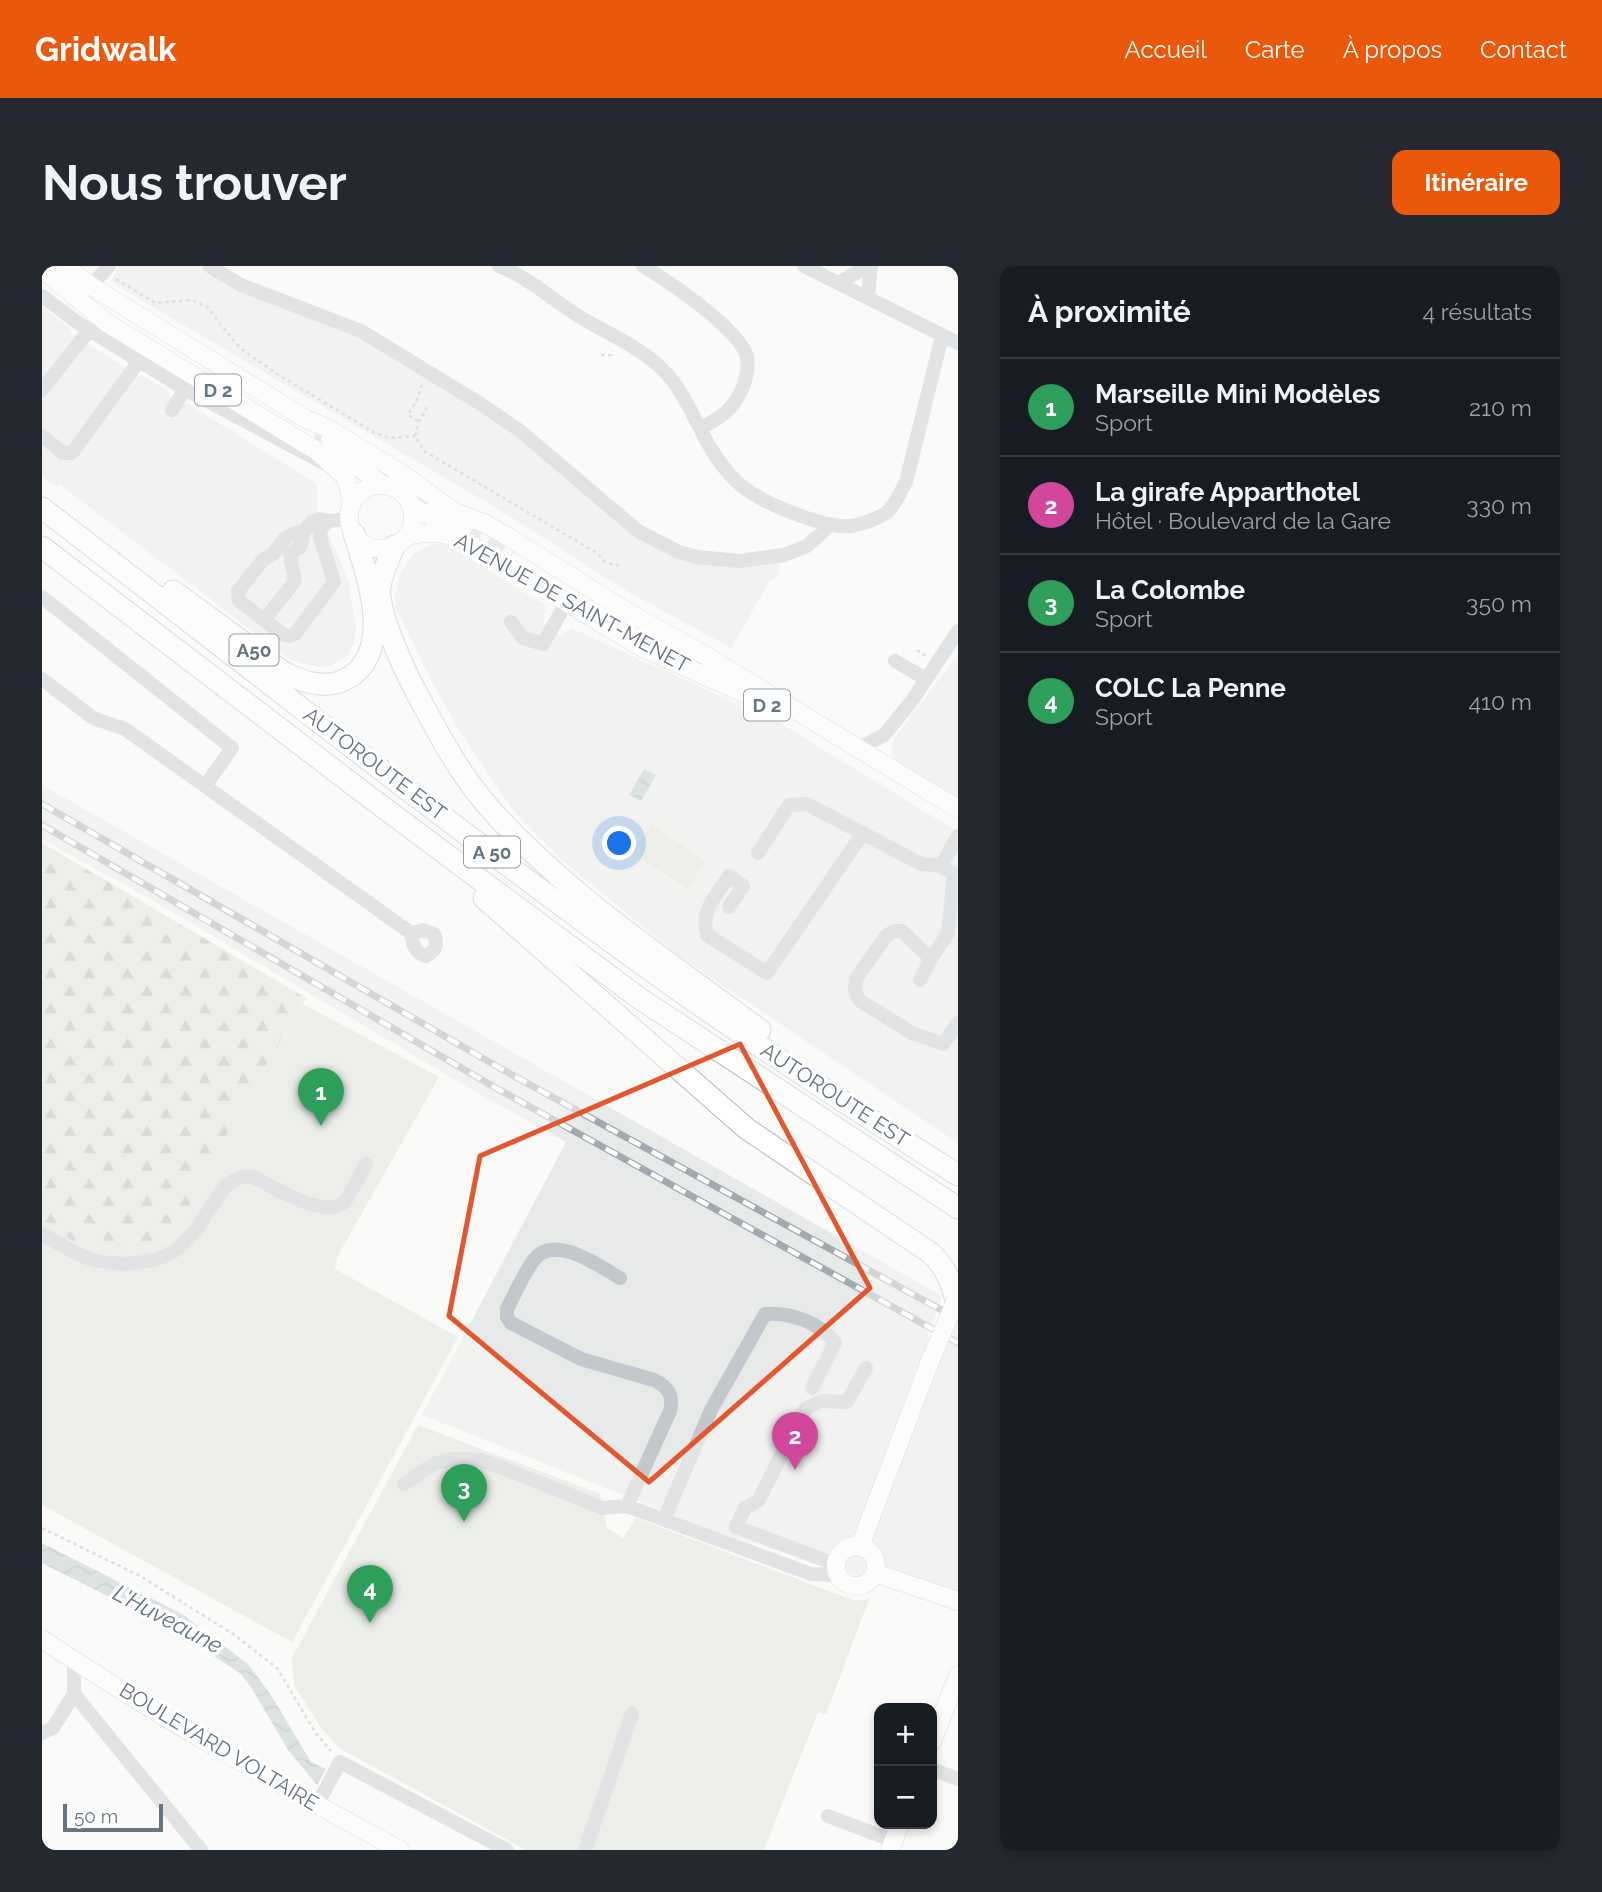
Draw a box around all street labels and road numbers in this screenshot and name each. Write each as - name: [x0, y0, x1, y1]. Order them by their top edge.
- road number: D 2: [195, 374, 241, 406]
- street label: AVENUE DE SAINT-MENET: [450, 527, 694, 678]
- road number: A50: [230, 634, 278, 666]
- road number: D 2: [744, 690, 790, 720]
- street label: AUTOROUTE EST: [299, 702, 452, 825]
- road number: A 50: [464, 836, 520, 867]
- street label: AUTOROUTE EST: [756, 1037, 914, 1152]
- street label: BOULEVARD VOLTAIRE: [115, 1677, 323, 1816]

